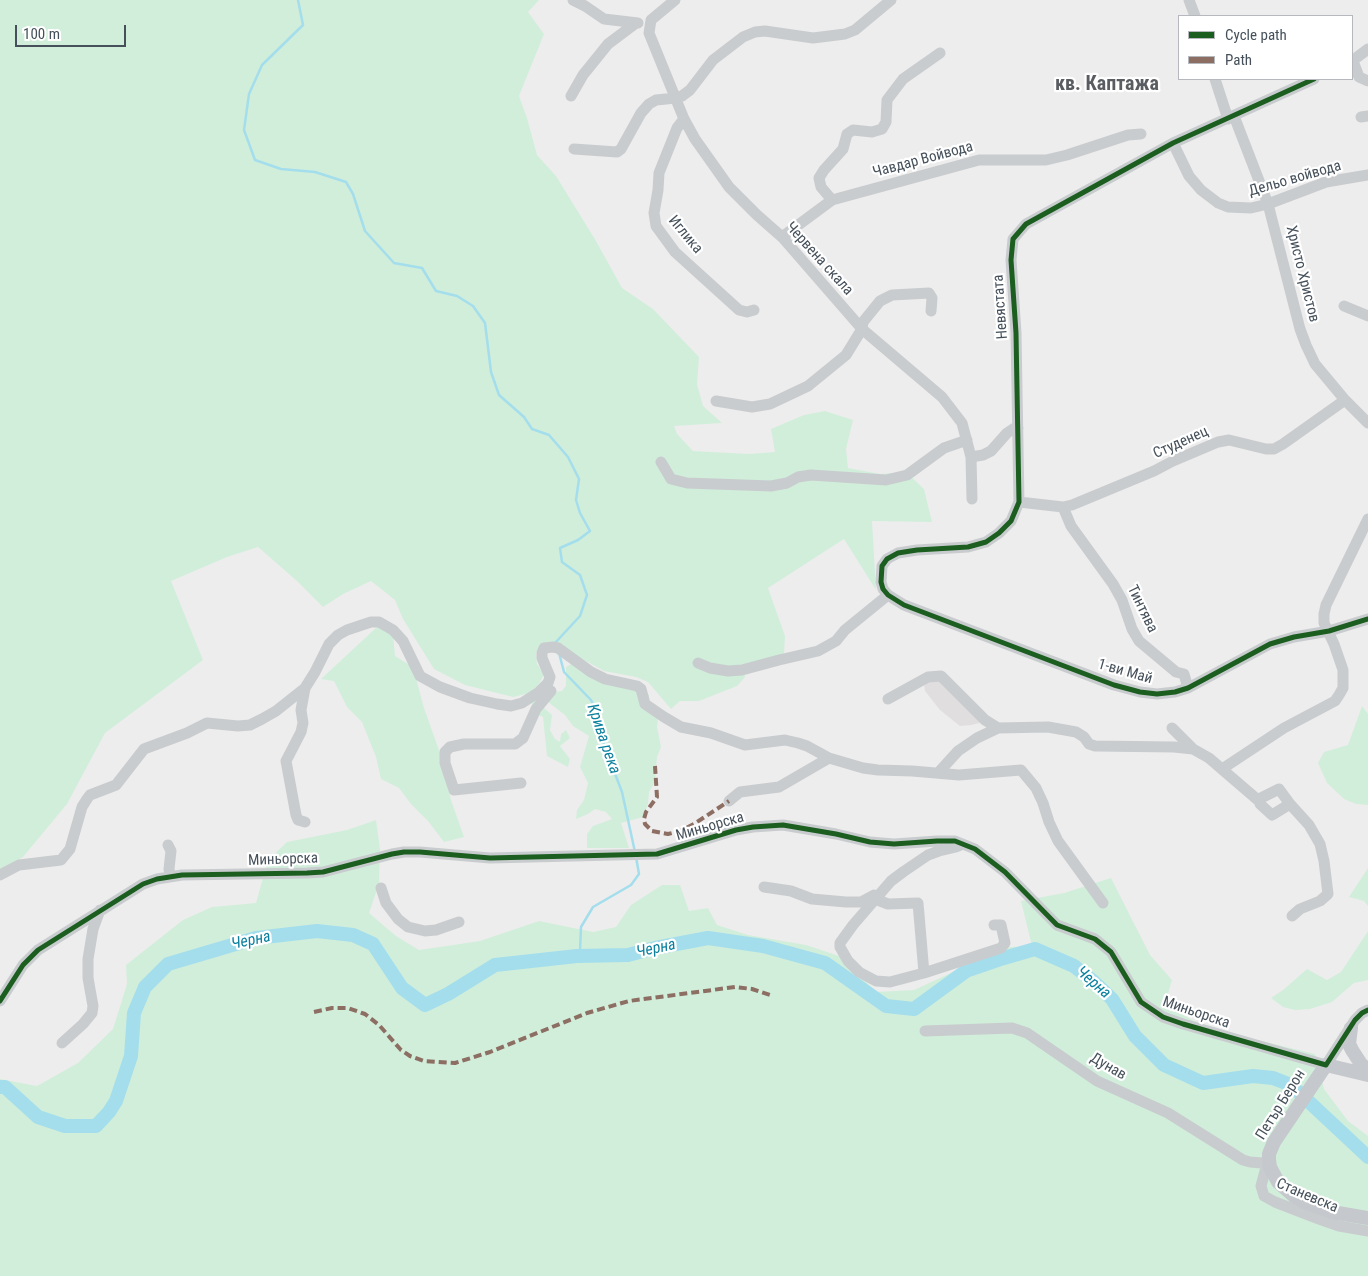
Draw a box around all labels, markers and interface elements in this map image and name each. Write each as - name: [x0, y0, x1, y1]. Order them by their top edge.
- scale bar: [18, 15, 129, 47]
- legend: [1178, 15, 1353, 80]
- text: 100 m: [23, 25, 60, 43]
- text: Cycle path: [1225, 26, 1287, 44]
- text: Path: [1225, 51, 1252, 69]
- district label: кв. Каптажа: [1055, 73, 1159, 97]
- street label: Чавдар Войвода: [871, 138, 975, 182]
- street label: Дельо войвода: [1247, 157, 1343, 201]
- street label: Иглика: [664, 212, 706, 258]
- street label: Червена скала: [781, 219, 857, 299]
- street label: Христо Христов: [1281, 224, 1323, 324]
- street label: Невястата: [990, 274, 1012, 340]
- street label: Студенец: [1151, 423, 1211, 463]
- street label: Тинтява: [1123, 582, 1161, 636]
- street label: 1-ви Май: [1096, 656, 1154, 688]
- water label: Крива река: [582, 701, 624, 777]
- street label: Миньорска: [674, 809, 746, 845]
- street label: Миньорска: [248, 850, 318, 870]
- water label: Черна: [230, 927, 272, 955]
- water label: Черна: [635, 935, 677, 963]
- water label: Черна: [1072, 963, 1114, 1003]
- street label: Миньорска: [1160, 993, 1232, 1033]
- street label: Дунав: [1087, 1050, 1129, 1084]
- street label: Петър Берон: [1252, 1067, 1310, 1143]
- street label: Станевска: [1273, 1175, 1341, 1217]

